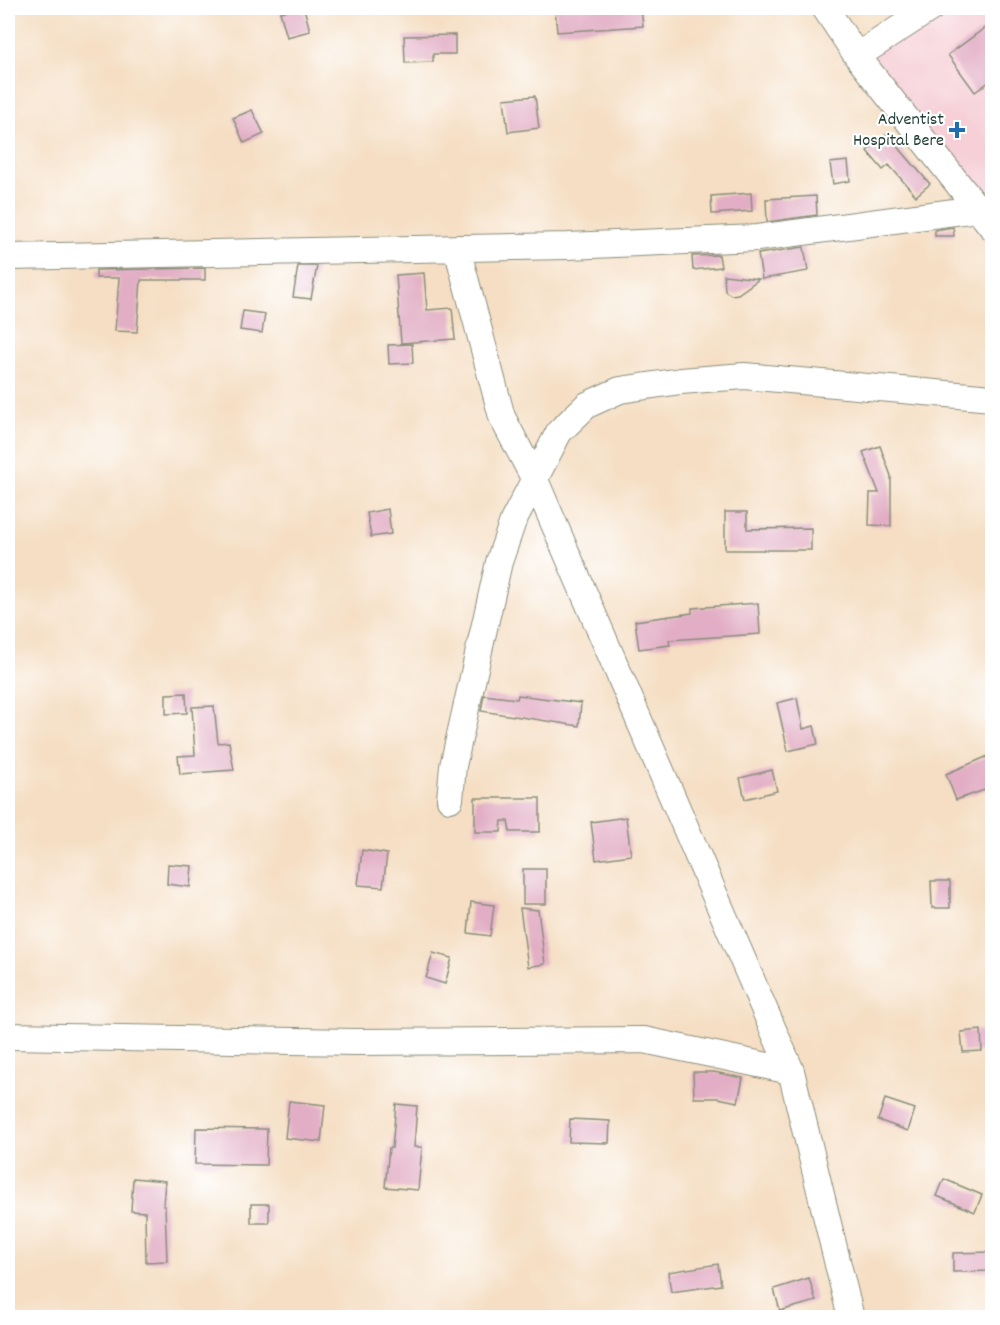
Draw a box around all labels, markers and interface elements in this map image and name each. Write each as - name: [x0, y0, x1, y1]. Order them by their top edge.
- place label: Adventist Hospital Bere: [853, 108, 944, 154]
- marker: Adventist Hospital Bere: [948, 121, 966, 139]

